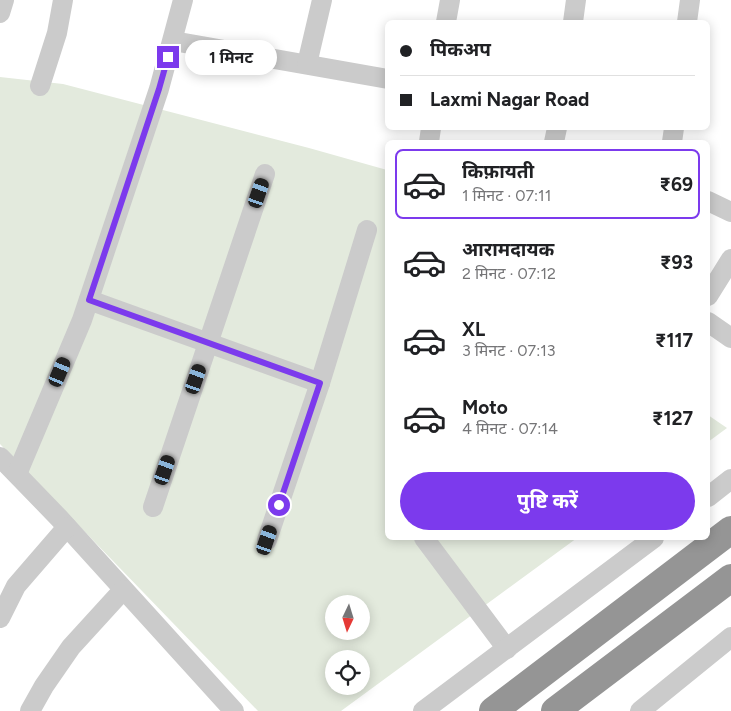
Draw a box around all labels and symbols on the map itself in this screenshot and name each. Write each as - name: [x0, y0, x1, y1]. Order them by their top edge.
- callout: 1 मिनट: [186, 40, 278, 74]
- route end: [157, 46, 179, 68]
- car: [247, 176, 270, 210]
- car: [47, 355, 72, 389]
- car: [184, 362, 207, 396]
- car: [153, 453, 176, 487]
- route start: [268, 494, 290, 516]
- car: [255, 523, 278, 557]
- north arrow: [325, 595, 370, 640]

